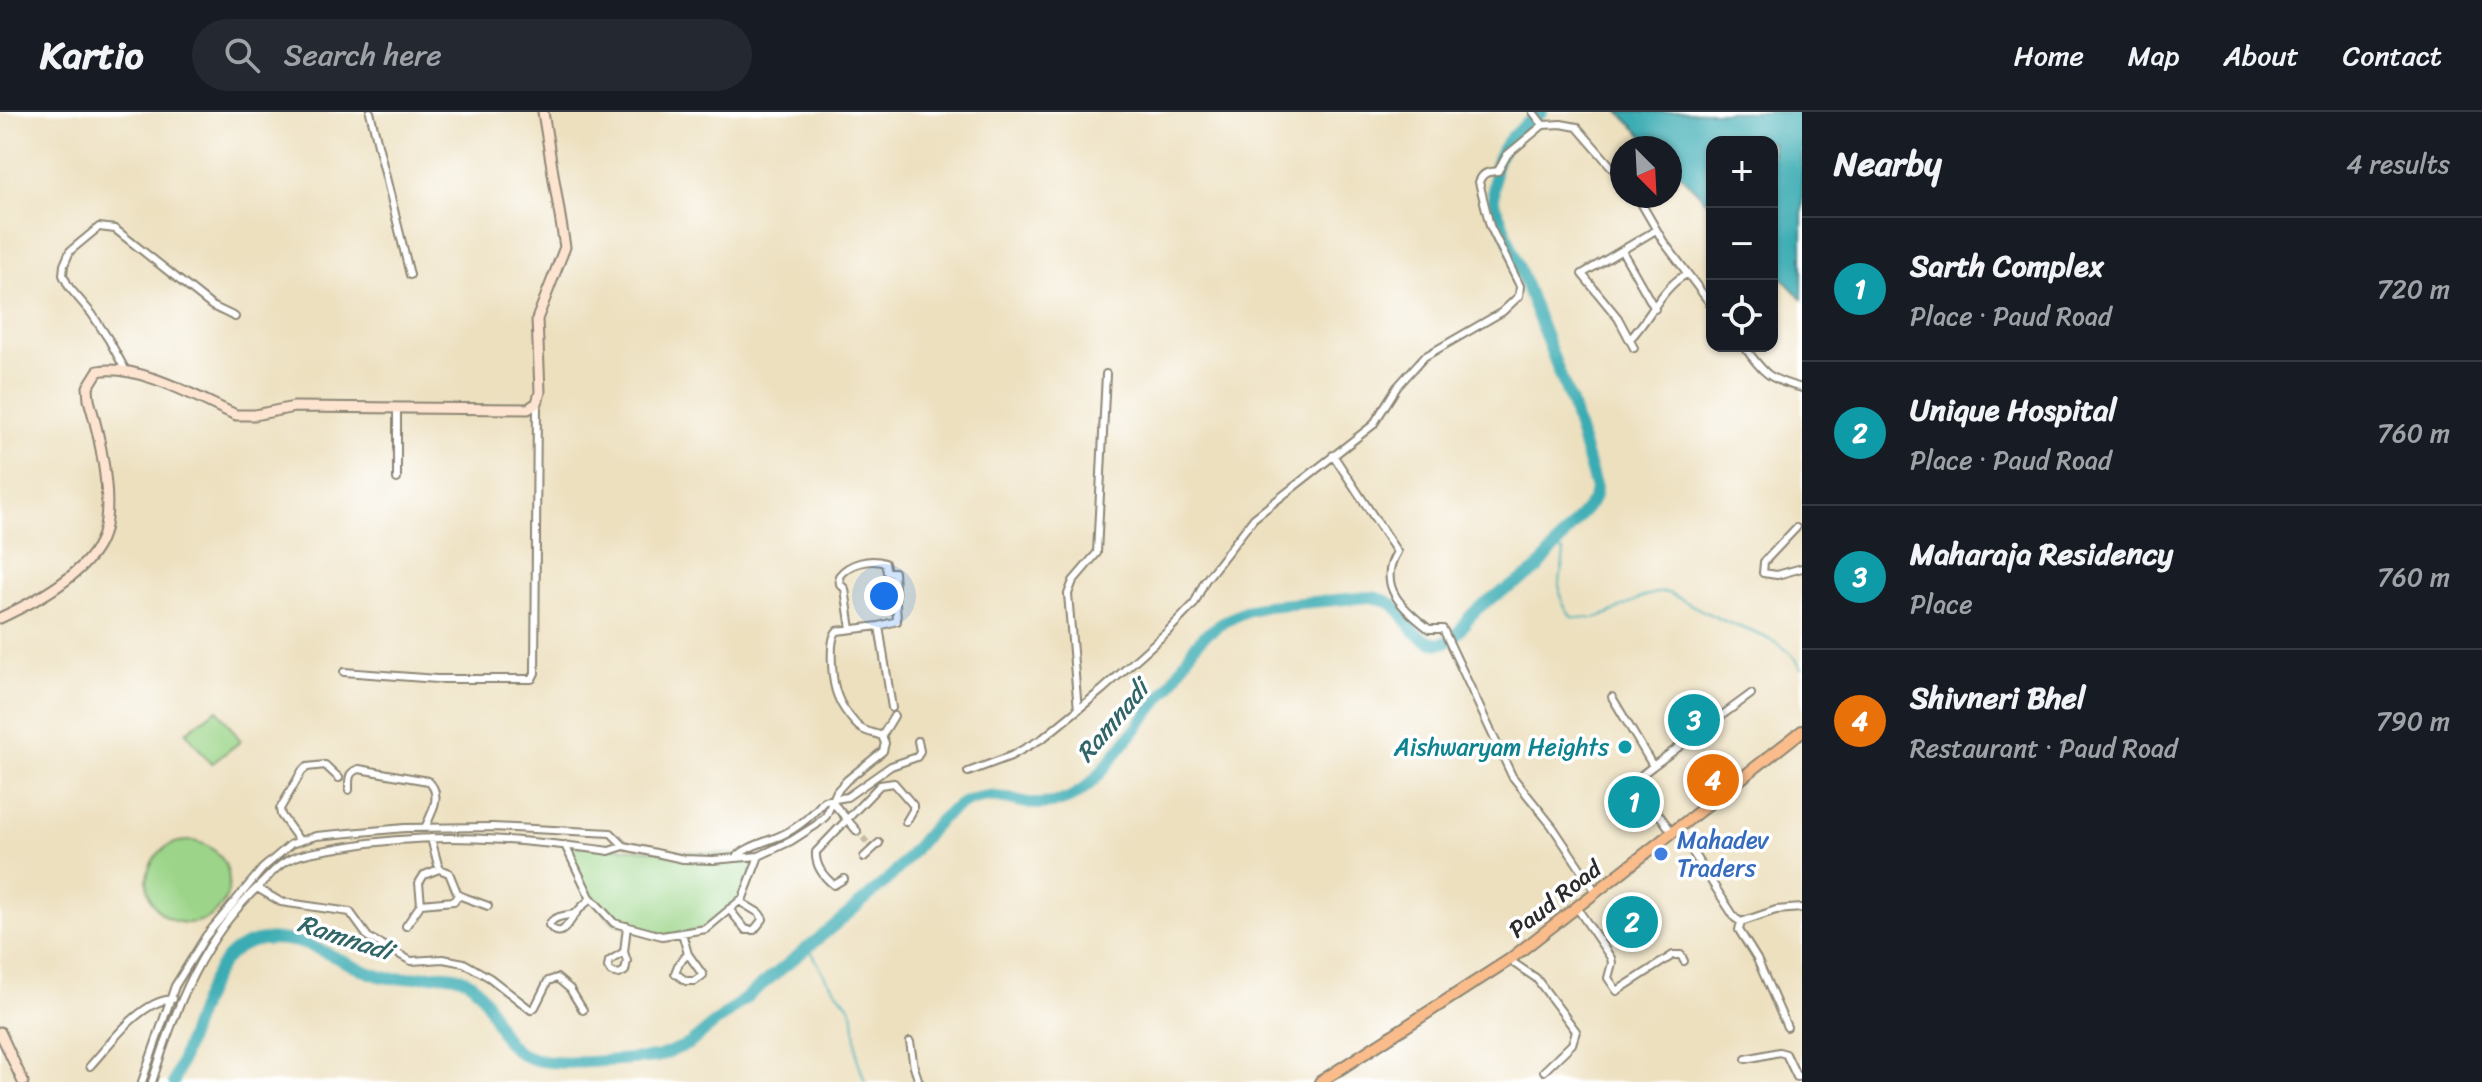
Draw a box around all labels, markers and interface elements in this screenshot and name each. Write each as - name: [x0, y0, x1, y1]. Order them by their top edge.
- search box: [192, 19, 752, 91]
- text: Kartio: [40, 22, 144, 89]
- text: Search here: [284, 28, 442, 82]
- text: Home: [2014, 31, 2084, 80]
- text: Map: [2128, 31, 2179, 80]
- text: About: [2223, 31, 2299, 80]
- text: Contact: [2343, 31, 2442, 80]
- icon: search: [220, 33, 264, 77]
- text: Nearby: [1834, 134, 1942, 194]
- north arrow: [1610, 136, 1682, 208]
- map controls: [1706, 136, 1778, 352]
- button: +: [1706, 136, 1778, 208]
- text: 4 results: [2346, 141, 2450, 187]
- button: −: [1706, 208, 1778, 280]
- text: Sarth Complex: [1910, 239, 2104, 293]
- text: 1: [1854, 266, 1866, 312]
- text: 720 m: [2377, 266, 2450, 312]
- button: locate: [1706, 280, 1778, 352]
- text: Place · Paud Road: [1910, 293, 2112, 339]
- text: Unique Hospital: [1910, 383, 2117, 437]
- text: 2: [1852, 410, 1868, 456]
- text: 760 m: [2377, 410, 2450, 456]
- text: Place · Paud Road: [1910, 437, 2112, 483]
- text: Maharaja Residency: [1910, 527, 2173, 581]
- text: 3: [1853, 554, 1867, 600]
- text: 760 m: [2377, 554, 2450, 600]
- your location: [864, 576, 904, 616]
- text: Place: [1910, 581, 1973, 627]
- water label: Ramnadi: [1063, 665, 1164, 773]
- text: Shivneri Bhel: [1910, 671, 2086, 725]
- pin: 3: [1668, 690, 1720, 750]
- text: 4: [1852, 698, 1868, 744]
- text: 790 m: [2376, 698, 2450, 744]
- text: Restaurant · Paud Road: [1910, 725, 2178, 771]
- place label: Aishwaryam Heights: [1393, 726, 1610, 768]
- marker: Aishwaryam Heights: [1616, 738, 1634, 756]
- pin: 4: [1687, 750, 1739, 810]
- pin: 1: [1608, 772, 1660, 832]
- place label: Mahadev Traders: [1677, 819, 1769, 889]
- marker: Mahadev Traders: [1652, 845, 1670, 863]
- street label: Paud Road: [1499, 848, 1612, 949]
- pin: 2: [1606, 892, 1658, 952]
- water label: Ramnadi: [292, 900, 403, 975]

